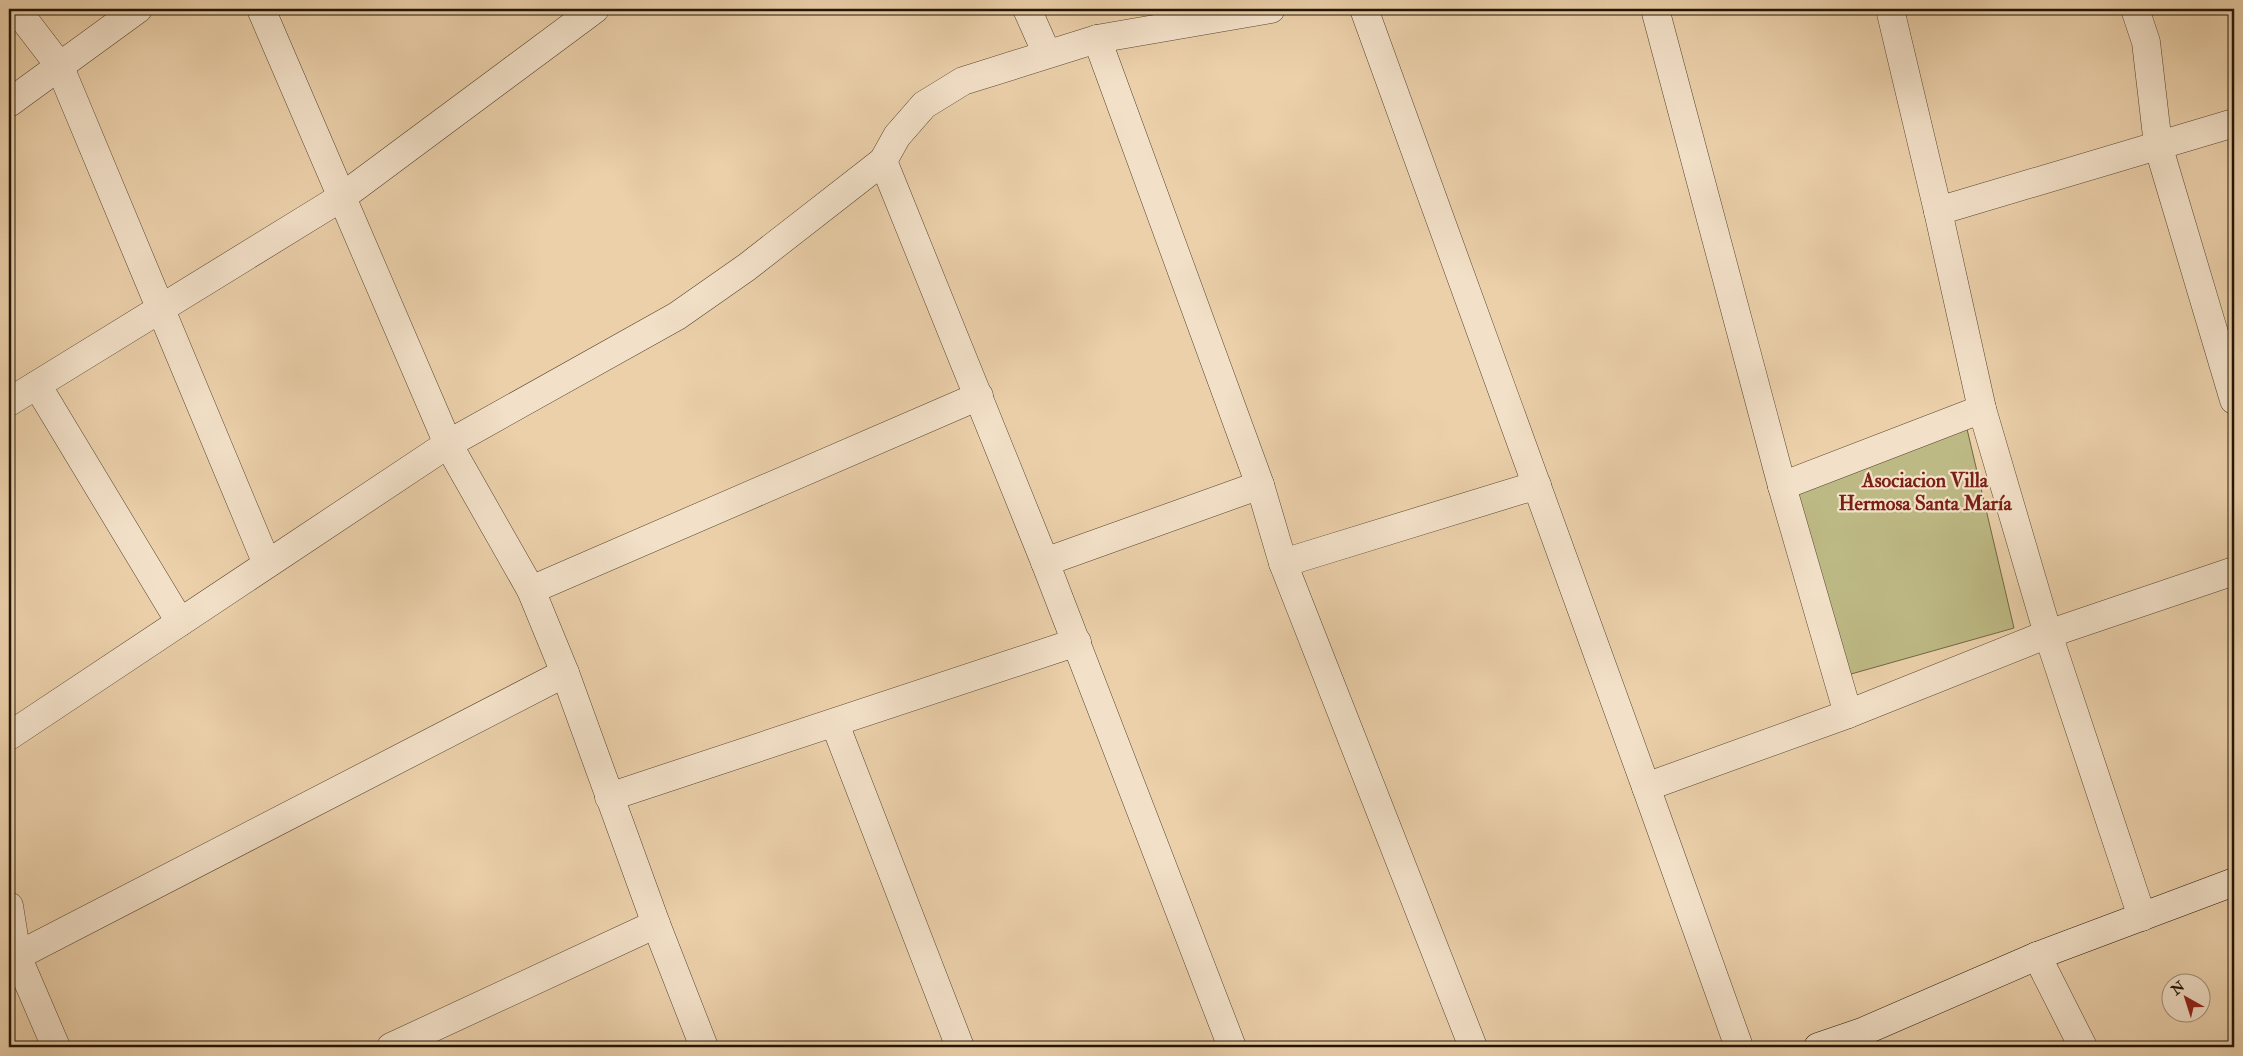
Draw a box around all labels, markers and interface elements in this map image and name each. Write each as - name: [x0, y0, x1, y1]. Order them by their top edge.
- district label: Asociacion Villa Hermosa Santa María: [1838, 468, 2012, 516]
- north arrow: [2160, 974, 2210, 1024]
- text: N: [2167, 977, 2189, 999]

